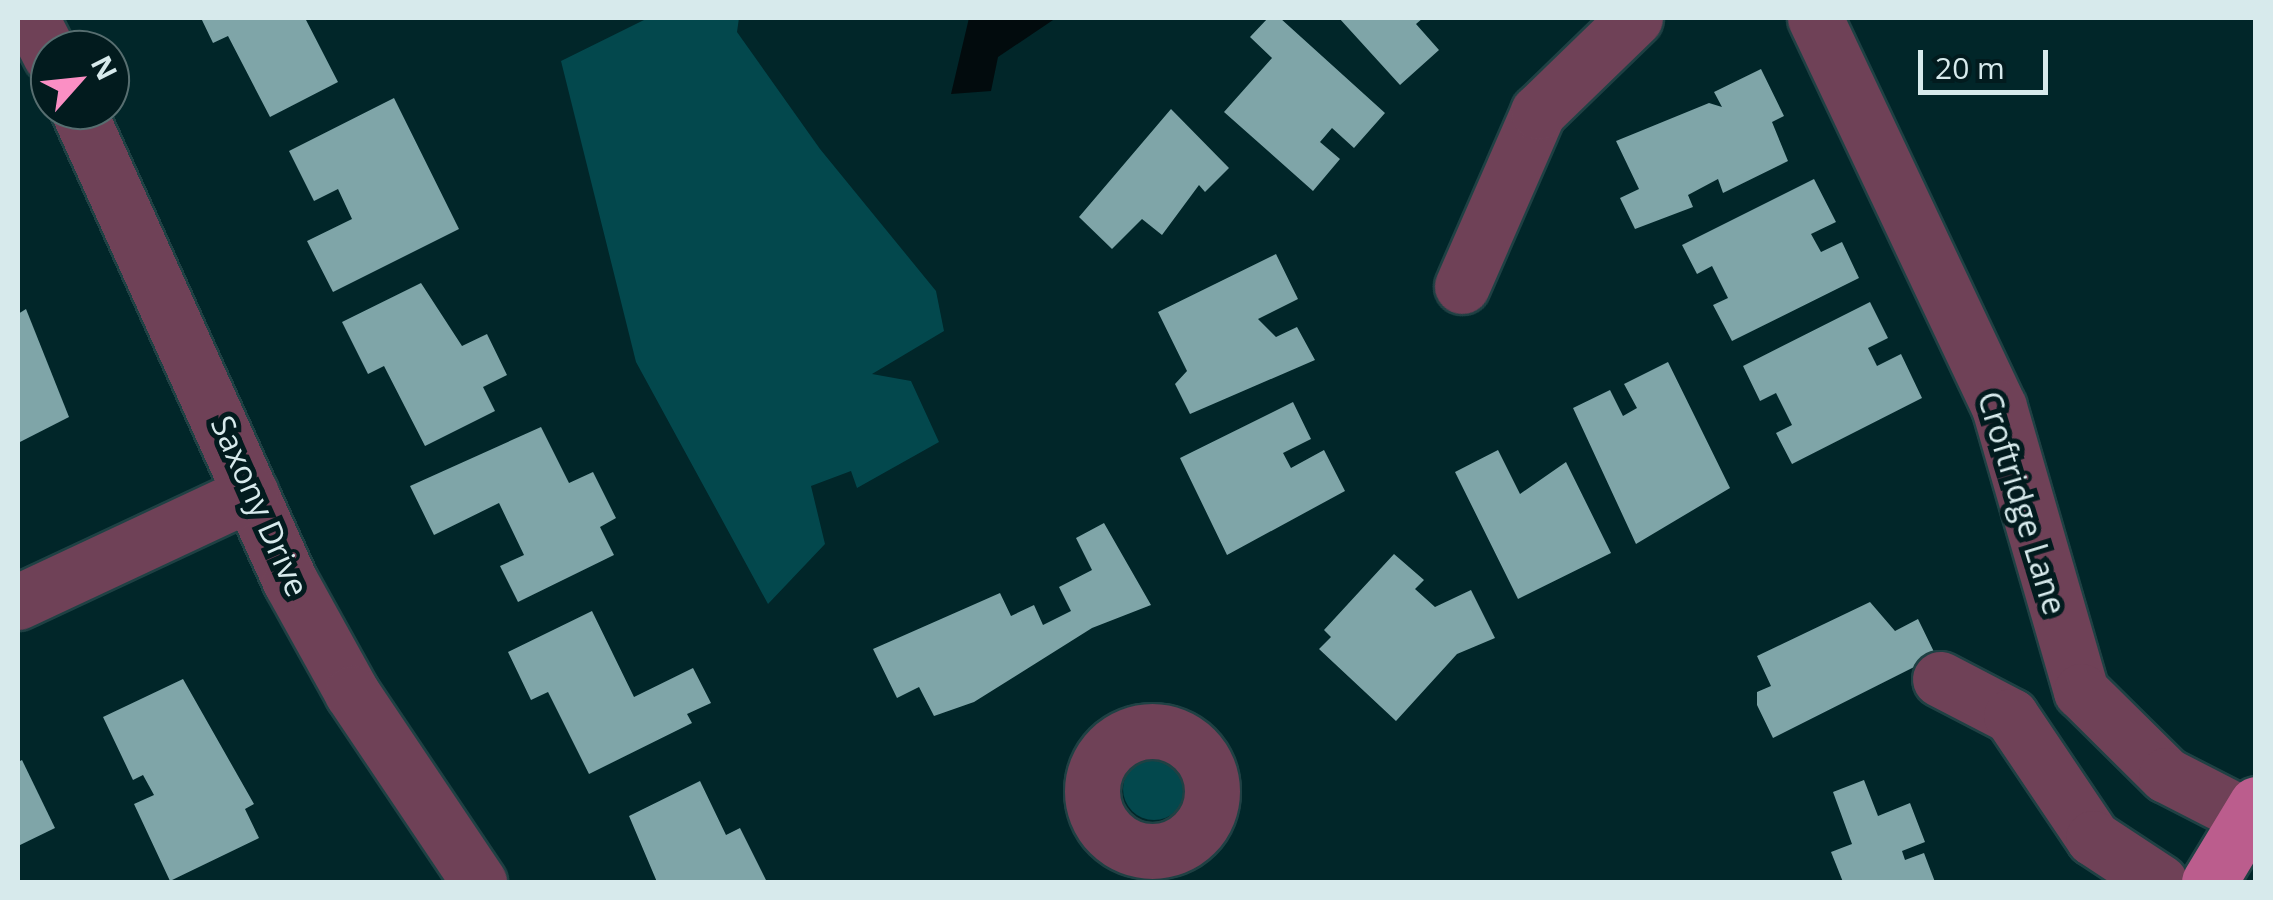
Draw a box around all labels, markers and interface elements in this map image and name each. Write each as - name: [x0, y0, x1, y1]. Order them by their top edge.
- north arrow: [30, 30, 130, 130]
- scale bar: [1923, 30, 2053, 92]
- text: 20 m: [1935, 47, 2005, 88]
- text: N: [83, 49, 127, 86]
- street label: Croftridge Lane: [1970, 387, 2074, 619]
- street label: Saxony Drive: [203, 410, 317, 602]

